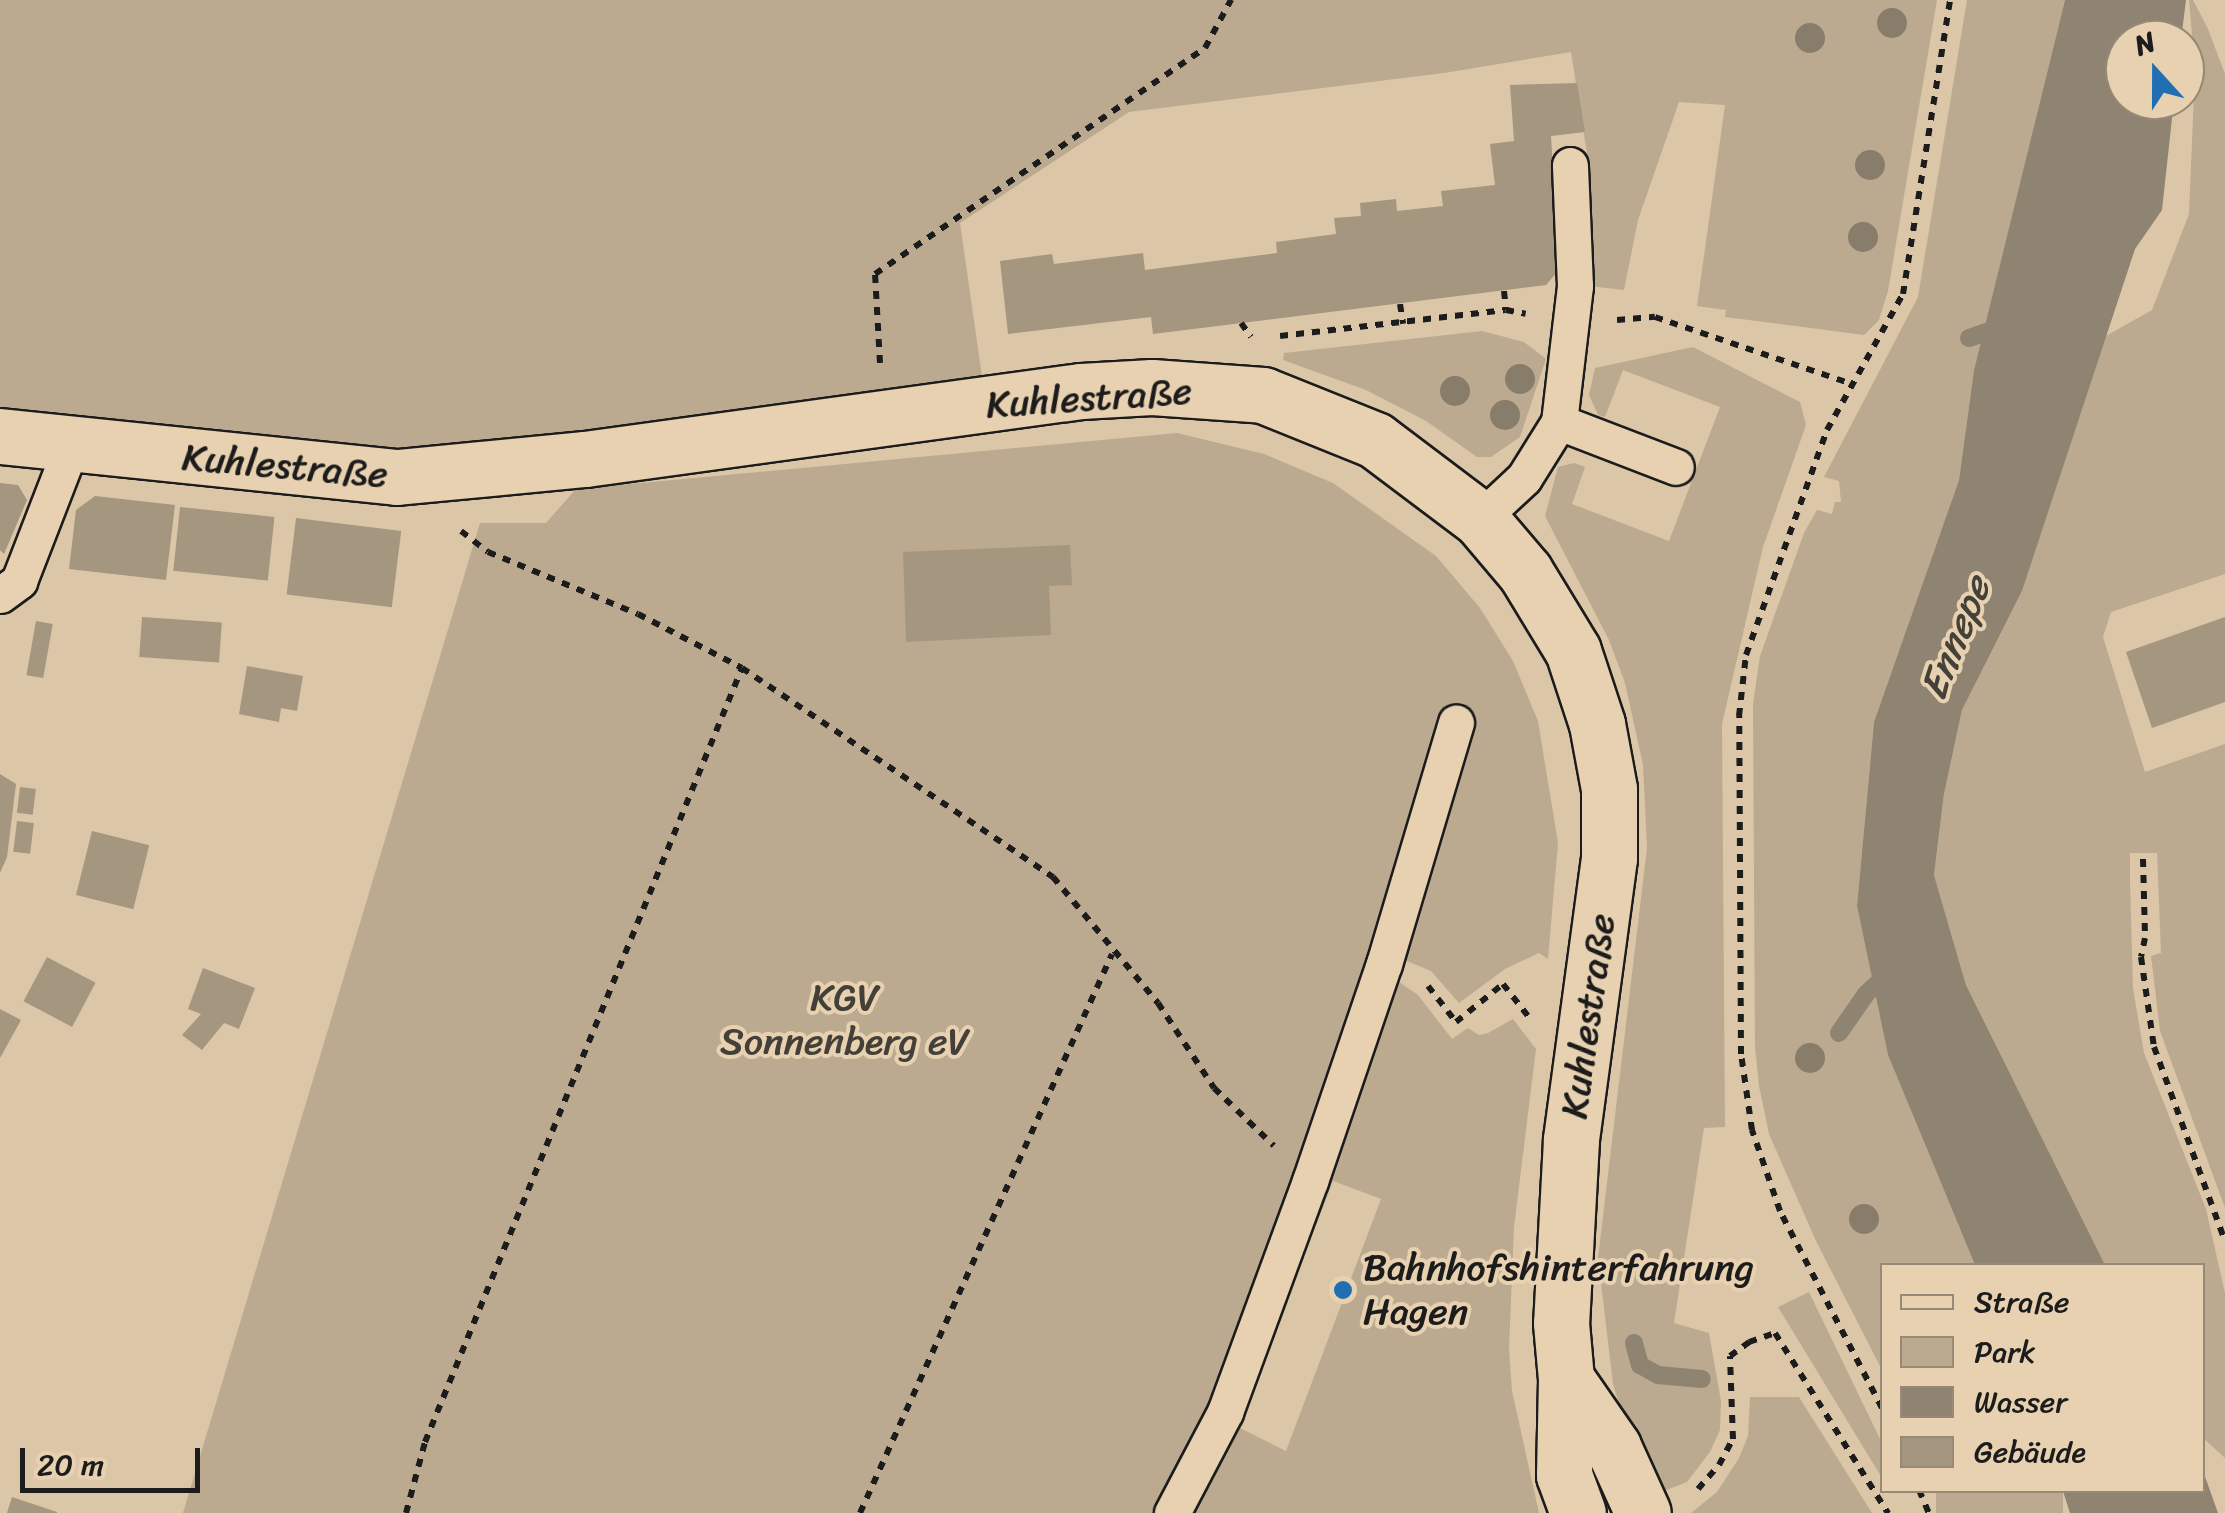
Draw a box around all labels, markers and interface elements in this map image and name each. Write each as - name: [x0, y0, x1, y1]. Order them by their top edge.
- text: N: [2127, 17, 2163, 70]
- north arrow: [2105, 20, 2205, 120]
- street label: Kuhlestraße: [984, 368, 1194, 428]
- street label: Kuhlestraße: [180, 434, 390, 498]
- water label: Ennepe: [1909, 570, 2001, 706]
- street label: Kuhlestraße: [1551, 911, 1625, 1121]
- park label: KGV Sonnenberg eV: [720, 975, 970, 1064]
- place label: Bahnhofshinterfahrung Hagen: [1363, 1245, 1754, 1334]
- legend: [1880, 1263, 2205, 1493]
- text: Straße: [1974, 1275, 2069, 1329]
- marker: Bahnhofshinterfahrung Hagen: [1332, 1279, 1354, 1301]
- text: Park: [1974, 1325, 2036, 1379]
- text: Wasser: [1974, 1375, 2068, 1429]
- text: Gebäude: [1974, 1425, 2086, 1479]
- scale bar: [25, 1428, 205, 1490]
- text: 20 m: [37, 1438, 104, 1492]

